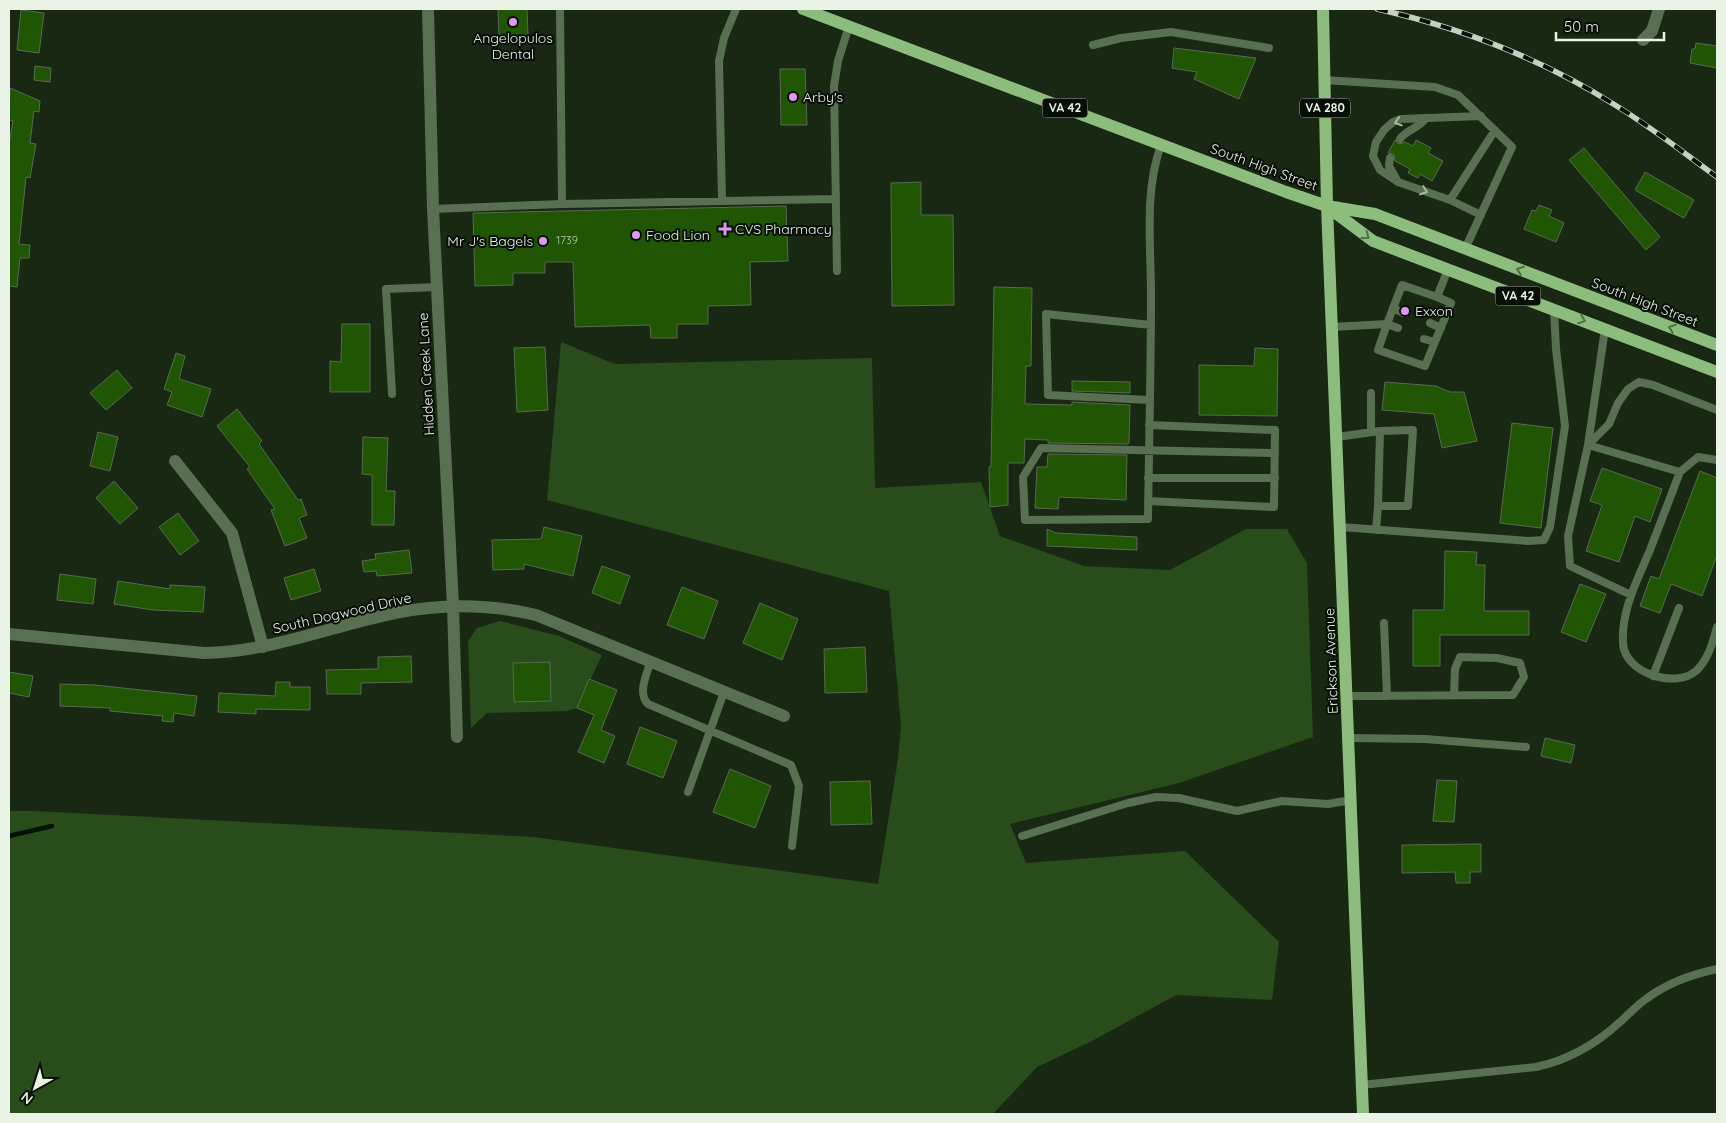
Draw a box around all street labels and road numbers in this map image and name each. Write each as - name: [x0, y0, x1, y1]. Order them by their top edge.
- road number: VA 42: [1042, 99, 1088, 118]
- road number: VA 280: [1300, 99, 1350, 118]
- street label: South High Street: [1208, 139, 1320, 195]
- street label: South High Street: [1589, 273, 1701, 331]
- road number: VA 42: [1496, 286, 1540, 306]
- street label: Hidden Creek Lane: [414, 312, 438, 436]
- street label: South Dogwood Drive: [271, 588, 413, 638]
- street label: Erickson Avenue: [1320, 608, 1342, 714]

